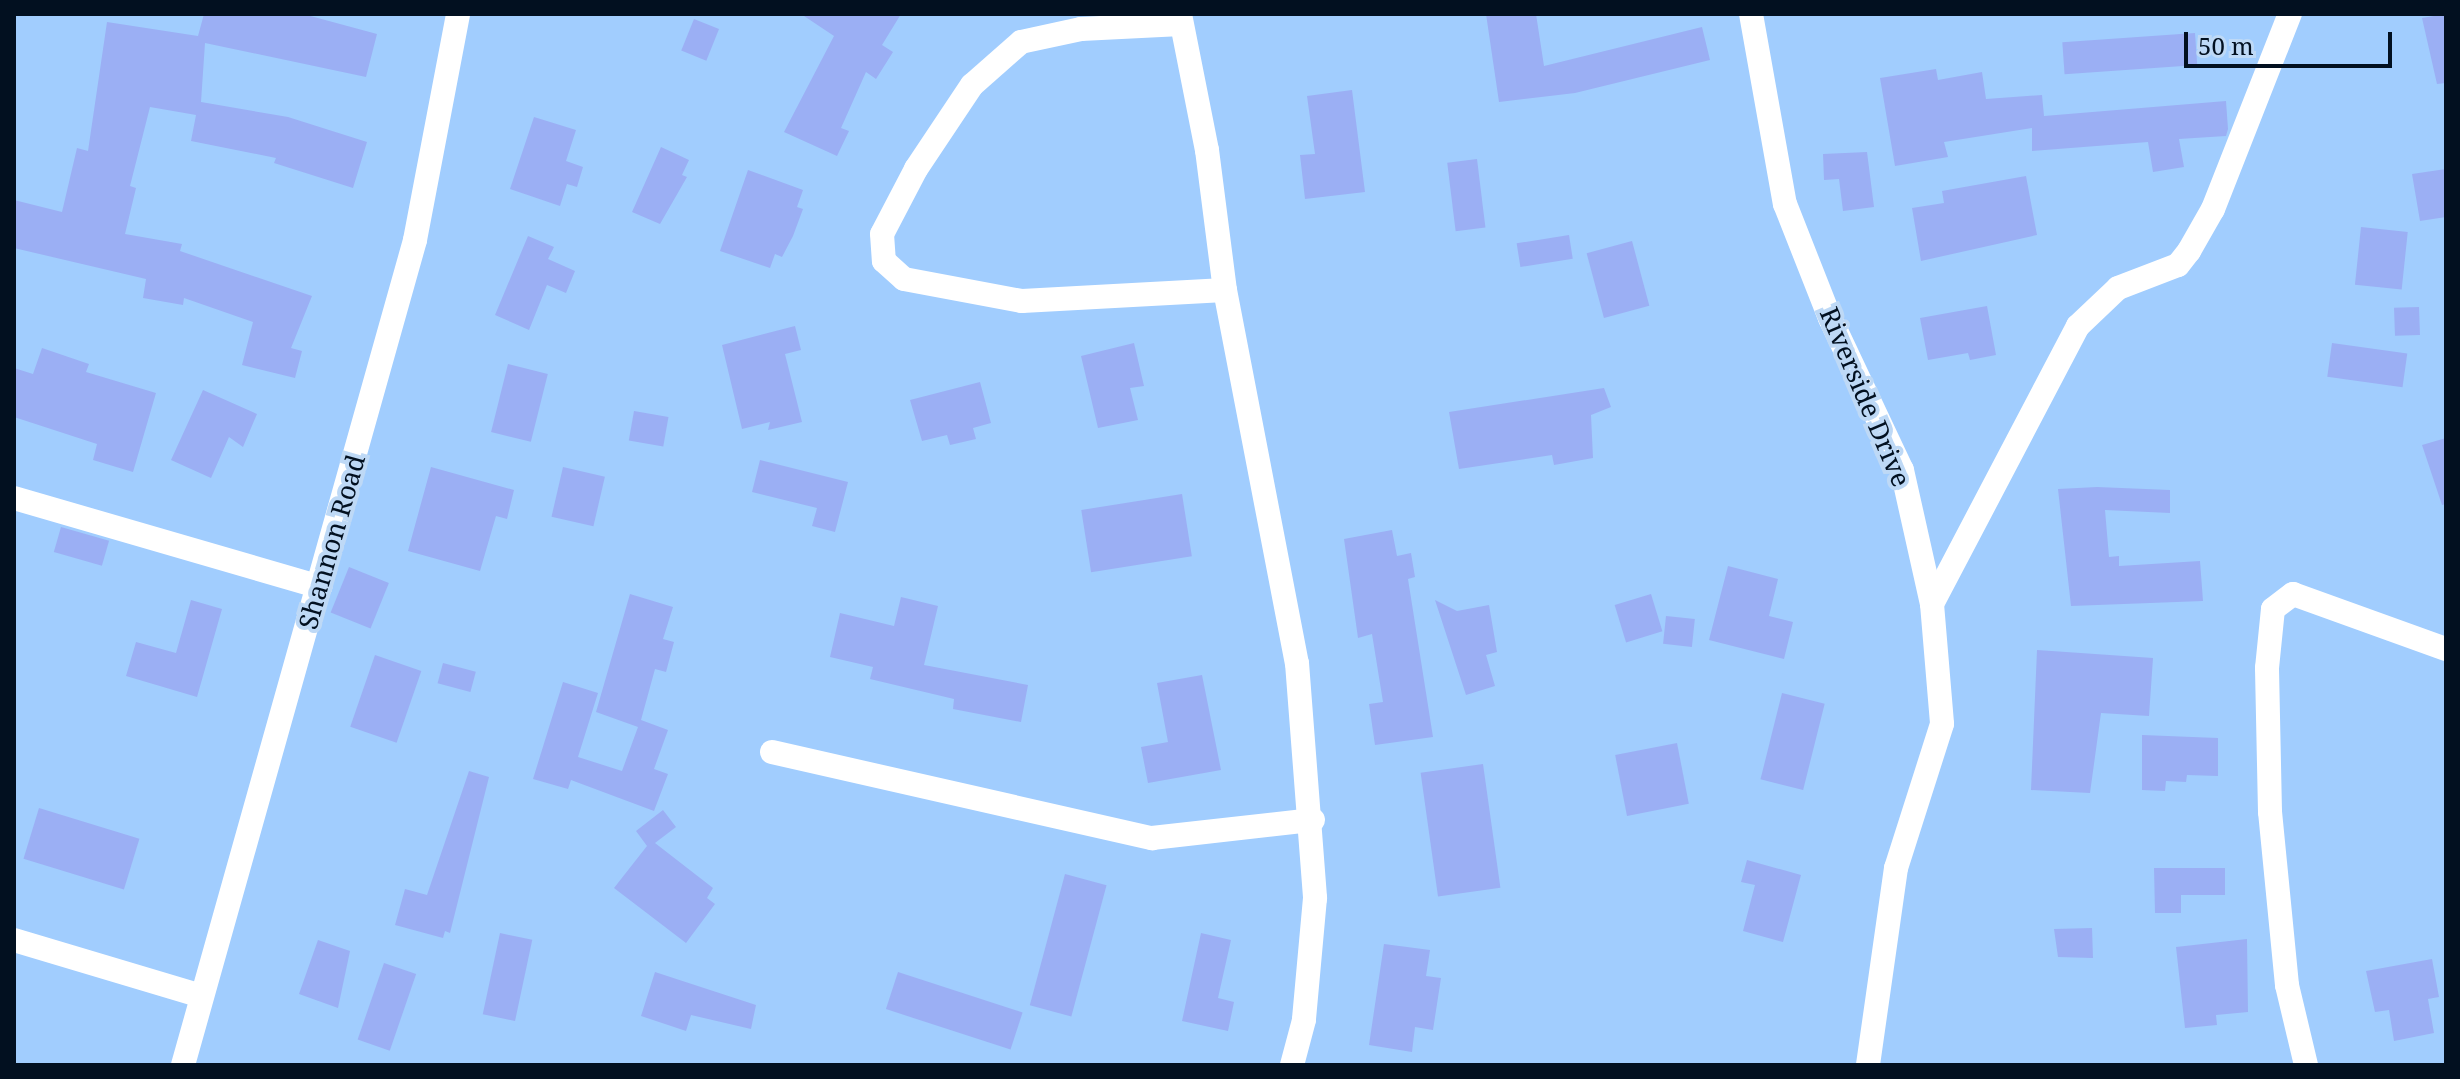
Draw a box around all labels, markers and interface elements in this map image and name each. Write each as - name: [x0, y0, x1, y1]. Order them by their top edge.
- scale bar: [2188, 16, 2396, 66]
- text: 50 m: [2198, 29, 2254, 62]
- street label: Riverside Drive: [1813, 303, 1917, 491]
- street label: Shannon Road: [292, 451, 372, 633]

